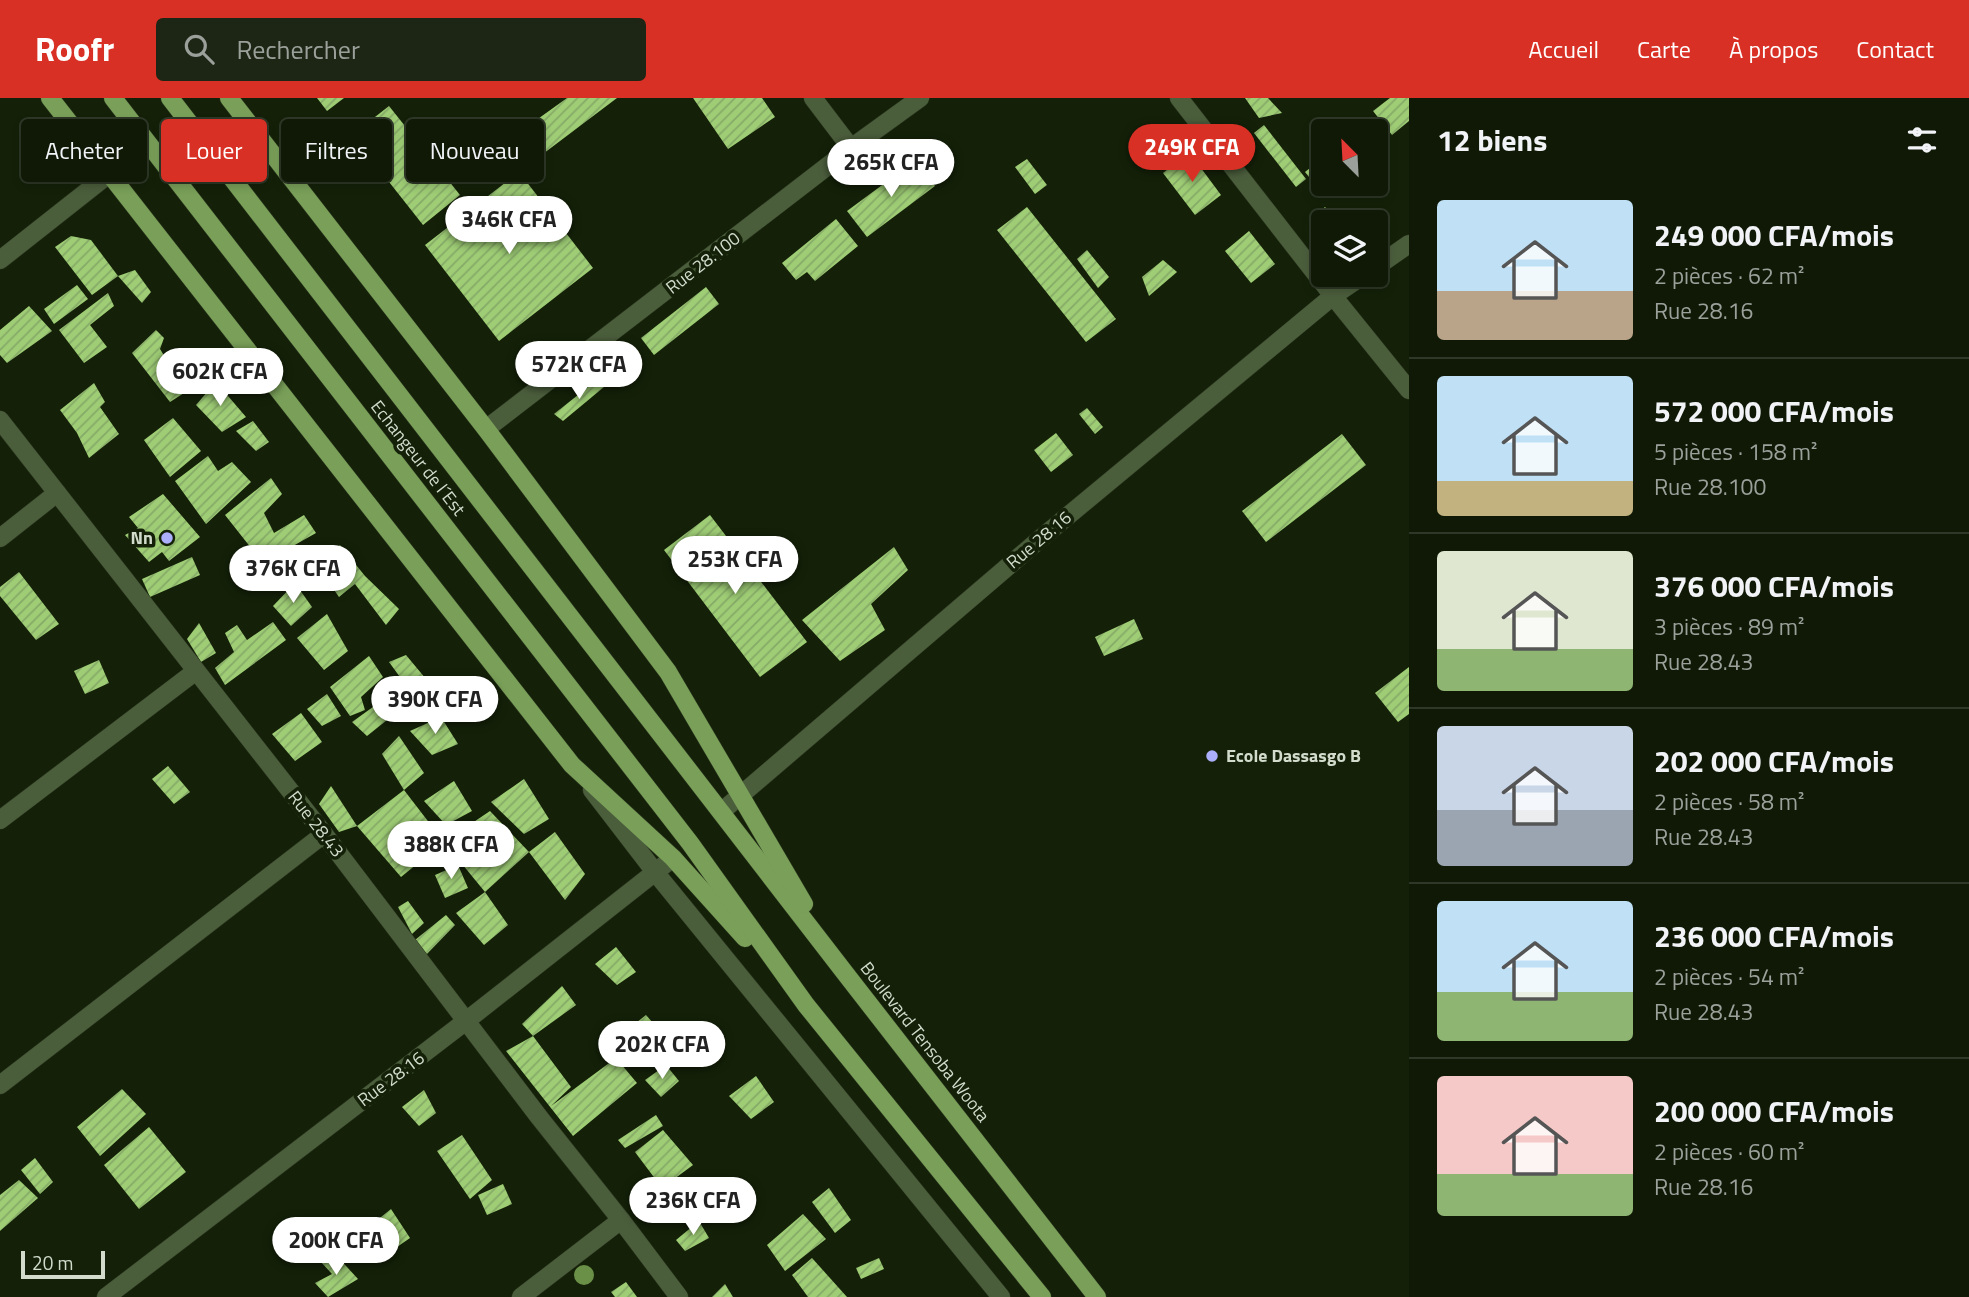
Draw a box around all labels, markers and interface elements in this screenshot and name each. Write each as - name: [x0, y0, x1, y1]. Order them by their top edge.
- search box: [156, 18, 646, 81]
- text: Roofr: [35, 24, 114, 74]
- icon: search: [180, 30, 218, 68]
- text: Rechercher: [236, 30, 360, 69]
- text: Accueil: [1528, 31, 1599, 67]
- text: Carte: [1637, 31, 1691, 67]
- text: À propos: [1729, 31, 1818, 67]
- text: Contact: [1856, 31, 1934, 67]
- text: 12 biens: [1437, 117, 1547, 163]
- chip: Acheter: [21, 119, 147, 182]
- chip: Louer: [161, 119, 267, 182]
- chip: Filtres: [281, 119, 392, 182]
- chip: Nouveau: [406, 119, 544, 182]
- north arrow: [1311, 119, 1388, 196]
- map controls: [1311, 119, 1388, 287]
- icon: filters: [1903, 121, 1941, 159]
- pin: 249K CFA: [1120, 125, 1264, 184]
- text: 249K CFA: [1144, 129, 1240, 164]
- pin: 265K CFA: [819, 140, 963, 199]
- text: 265K CFA: [843, 144, 939, 179]
- pin: 346K CFA: [437, 197, 581, 256]
- text: 346K CFA: [461, 201, 557, 236]
- button: layers: [1311, 210, 1388, 287]
- text: 249 000 CFA/mois: [1654, 212, 1894, 258]
- street label: Rue 28.100: [660, 225, 746, 300]
- icon: home: [1493, 228, 1577, 312]
- text: 2 pièces · 62 m²: [1654, 258, 1805, 293]
- text: Rue 28.16: [1654, 293, 1753, 328]
- pin: 572K CFA: [507, 342, 651, 401]
- text: 572K CFA: [531, 346, 627, 381]
- pin: 602K CFA: [148, 348, 292, 408]
- text: 602K CFA: [172, 353, 268, 388]
- text: 572 000 CFA/mois: [1654, 388, 1894, 434]
- street label: Echangeur de l´Est: [365, 394, 473, 522]
- icon: home: [1493, 404, 1577, 488]
- text: 5 pièces · 158 m²: [1654, 434, 1817, 469]
- text: Rue 28.100: [1654, 469, 1766, 504]
- street label: Rue 28.16: [1000, 504, 1077, 575]
- place label: Nn: [131, 524, 153, 551]
- marker: Nn: [159, 530, 175, 546]
- pin: 253K CFA: [663, 536, 807, 596]
- text: 253K CFA: [687, 541, 783, 576]
- pin: 376K CFA: [221, 546, 365, 605]
- text: 376K CFA: [245, 550, 341, 585]
- text: 376 000 CFA/mois: [1654, 563, 1894, 609]
- icon: home: [1493, 579, 1577, 663]
- text: 3 pièces · 89 m²: [1654, 609, 1805, 644]
- text: Rue 28.43: [1654, 644, 1753, 679]
- pin: 390K CFA: [363, 676, 507, 736]
- text: 390K CFA: [387, 681, 483, 716]
- text: 202 000 CFA/mois: [1654, 738, 1894, 784]
- place label: Ecole Dassasgo B: [1226, 742, 1361, 769]
- marker: Ecole Dassasgo B: [1204, 748, 1220, 764]
- icon: home: [1493, 754, 1577, 838]
- text: 2 pièces · 58 m²: [1654, 784, 1805, 819]
- street label: Rue 28.43: [282, 785, 351, 863]
- text: Rue 28.43: [1654, 819, 1753, 854]
- pin: 388K CFA: [379, 822, 523, 881]
- text: 388K CFA: [403, 826, 499, 861]
- text: 236 000 CFA/mois: [1654, 913, 1894, 959]
- icon: home: [1493, 929, 1577, 1013]
- street label: Boulevard Tensoba Woota: [854, 956, 997, 1128]
- text: 2 pièces · 54 m²: [1654, 959, 1805, 994]
- text: Rue 28.43: [1654, 994, 1753, 1029]
- pin: 202K CFA: [590, 1021, 734, 1081]
- text: 202K CFA: [614, 1026, 710, 1061]
- street label: Rue 28.16: [351, 1044, 430, 1113]
- text: 200 000 CFA/mois: [1654, 1088, 1894, 1134]
- icon: home: [1493, 1104, 1577, 1188]
- text: 2 pièces · 60 m²: [1654, 1134, 1805, 1169]
- text: Rue 28.16: [1654, 1169, 1753, 1204]
- pin: 236K CFA: [621, 1178, 765, 1237]
- text: 236K CFA: [645, 1182, 741, 1217]
- pin: 200K CFA: [264, 1218, 408, 1277]
- text: 200K CFA: [288, 1222, 384, 1257]
- scale bar: [21, 1248, 105, 1280]
- text: 20 m: [32, 1248, 73, 1277]

